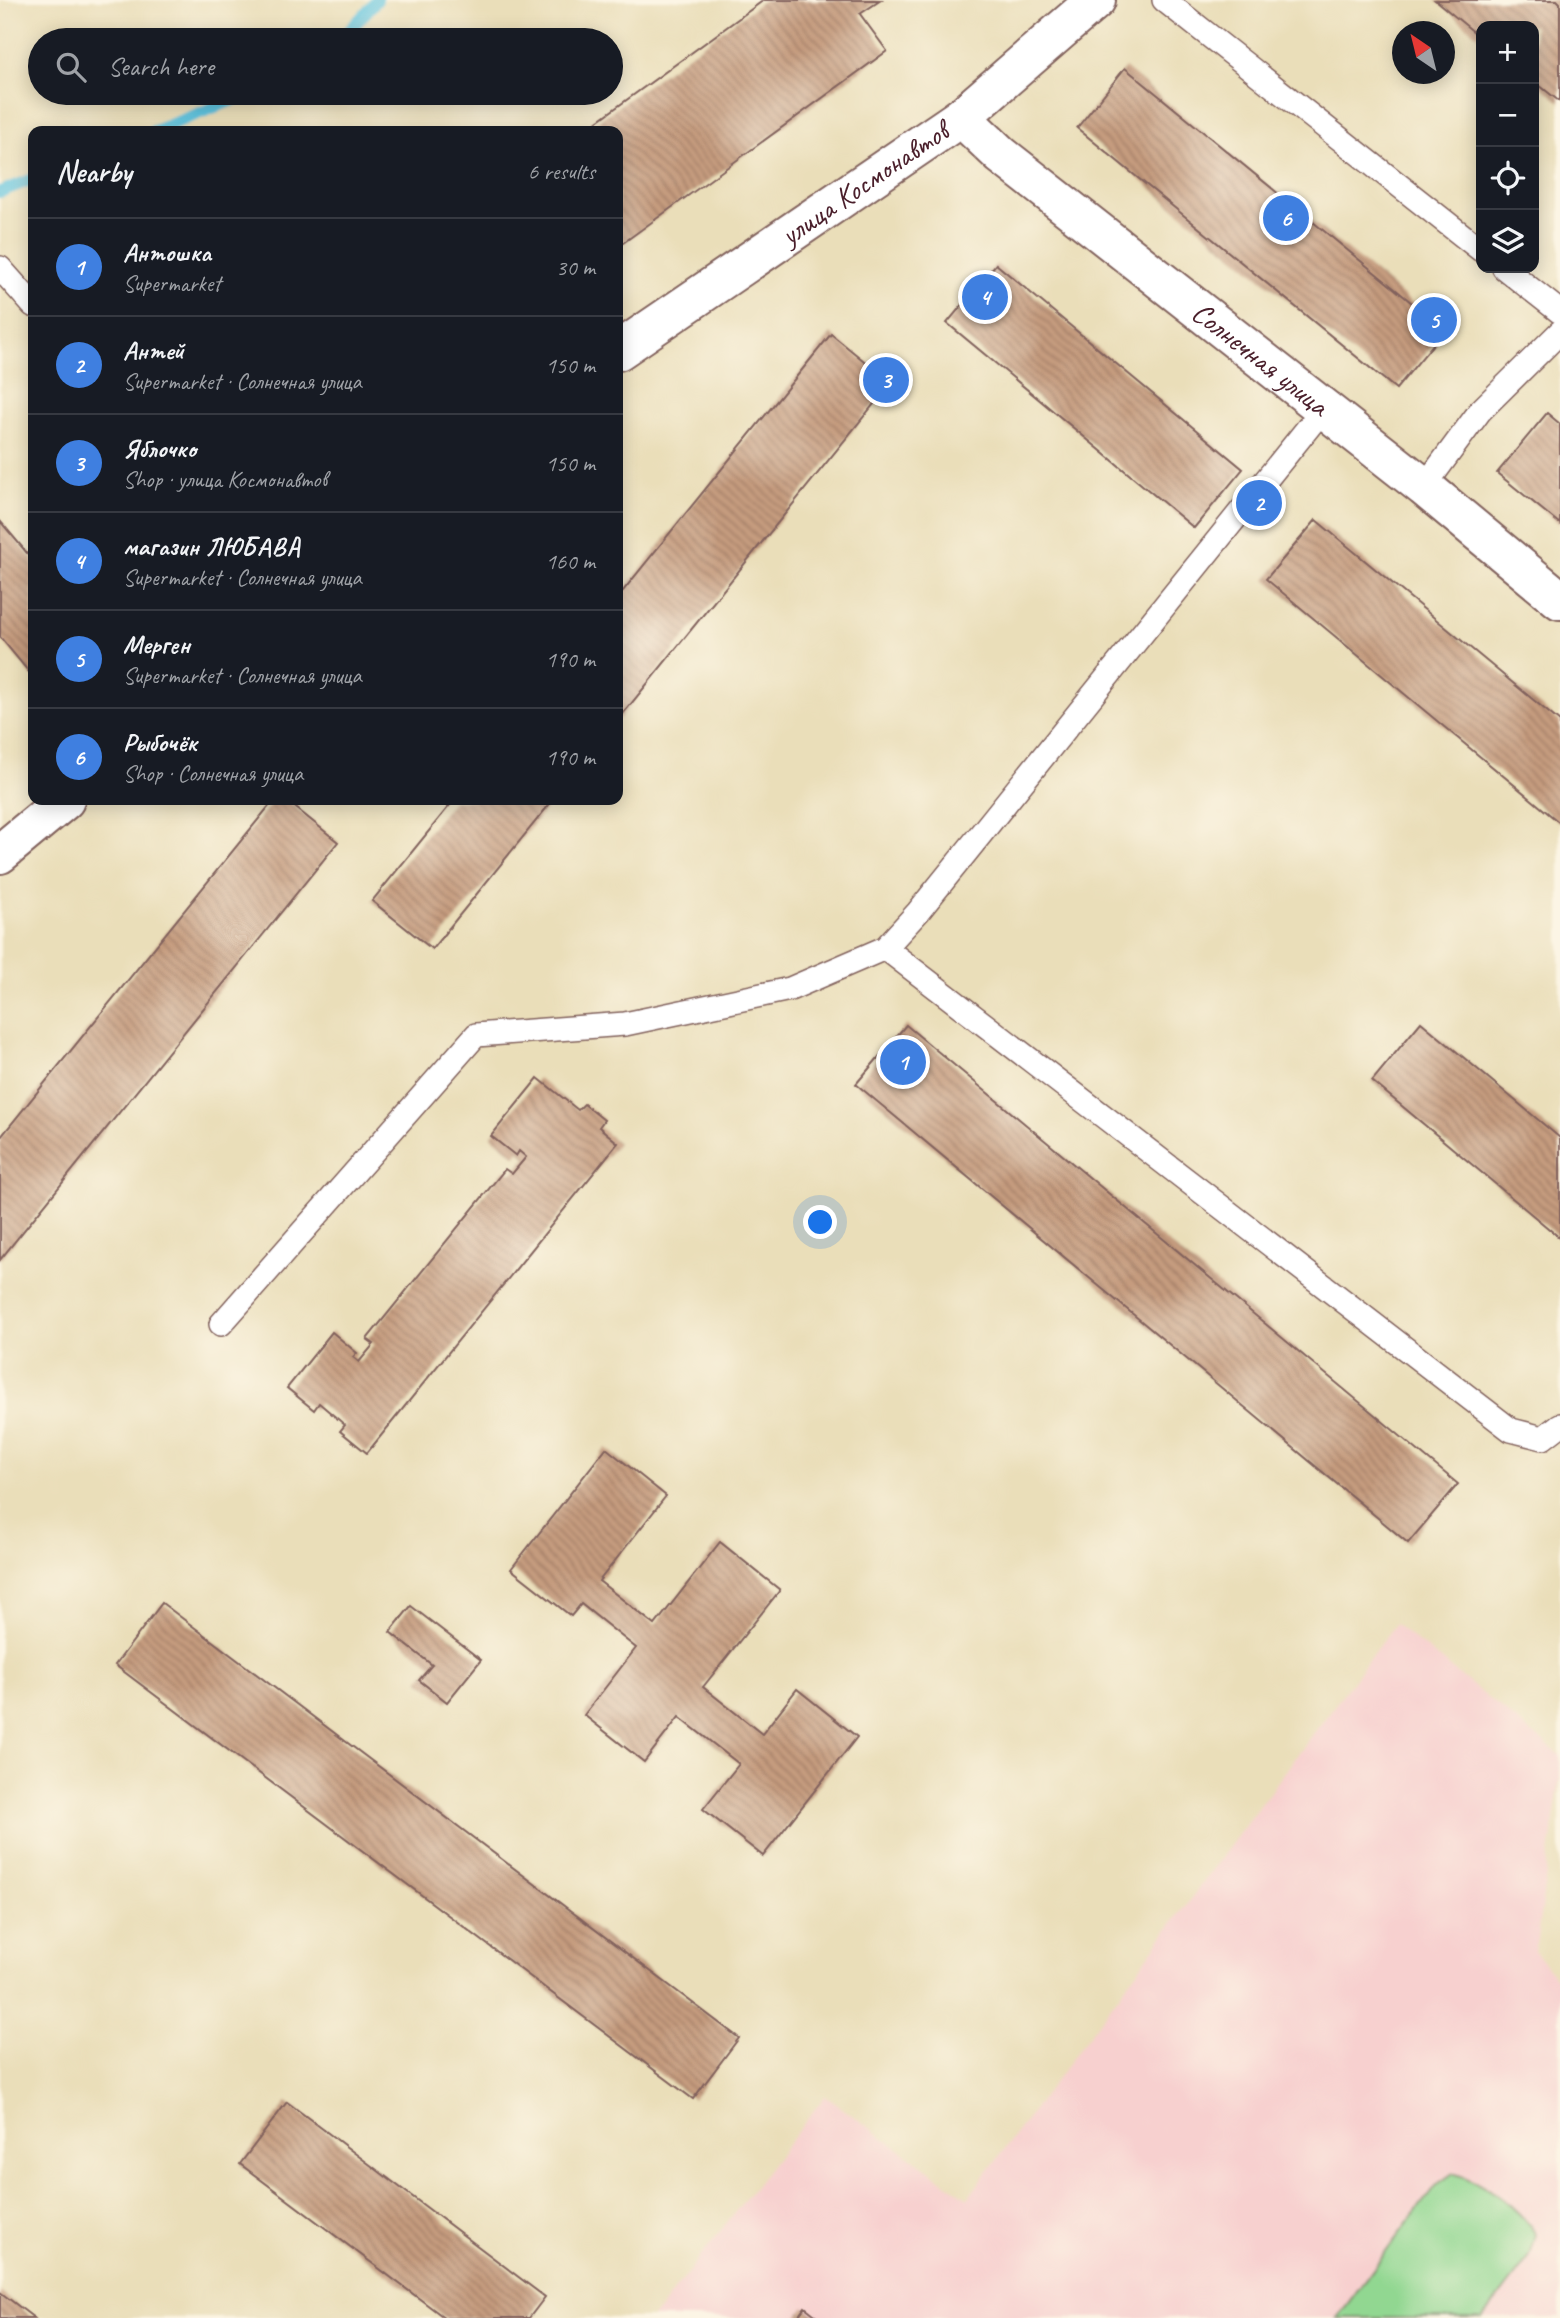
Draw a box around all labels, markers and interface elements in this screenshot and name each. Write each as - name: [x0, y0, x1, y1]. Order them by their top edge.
- north arrow: [1392, 21, 1455, 84]
- map controls: [1476, 21, 1539, 273]
- button: +: [1476, 21, 1539, 84]
- search box: [28, 28, 623, 105]
- icon: search: [52, 48, 90, 86]
- text: Search here: [108, 50, 214, 83]
- button: −: [1476, 84, 1539, 147]
- street label: улица Космонавтов: [771, 109, 960, 255]
- button: locate: [1476, 147, 1539, 210]
- text: Nearby: [56, 153, 132, 191]
- text: 6 results: [528, 157, 595, 186]
- pin: 6: [1263, 192, 1309, 244]
- button: layers: [1476, 210, 1539, 273]
- text: Антошка: [123, 236, 211, 269]
- text: 1: [74, 253, 84, 282]
- text: 30 m: [556, 253, 595, 282]
- text: Supermarket: [123, 269, 221, 298]
- pin: 4: [962, 271, 1008, 323]
- street label: Солнечная улица: [1184, 293, 1338, 425]
- pin: 5: [1411, 294, 1457, 346]
- text: Антей: [123, 334, 184, 367]
- text: 2: [74, 351, 84, 380]
- text: 150 m: [546, 351, 595, 380]
- pin: 3: [863, 354, 909, 406]
- text: Supermarket · Солнечная улица: [123, 367, 362, 396]
- text: Яблочко: [123, 432, 196, 465]
- text: 3: [74, 449, 84, 478]
- text: 150 m: [546, 449, 595, 478]
- text: Shop · улица Космонавтов: [123, 465, 327, 494]
- pin: 2: [1236, 477, 1282, 529]
- text: магазин ЛЮБАВА: [123, 530, 301, 563]
- text: 4: [74, 547, 84, 576]
- text: 160 m: [546, 547, 595, 576]
- text: Supermarket · Солнечная улица: [123, 563, 362, 592]
- text: Мерген: [123, 628, 190, 661]
- text: 5: [74, 645, 84, 674]
- text: 190 m: [546, 645, 595, 674]
- text: Supermarket · Солнечная улица: [123, 661, 362, 690]
- text: Рыбочёк: [123, 726, 196, 759]
- text: 6: [74, 743, 84, 772]
- text: 190 m: [546, 743, 595, 772]
- text: Shop · Солнечная улица: [123, 759, 303, 788]
- pin: 1: [880, 1036, 926, 1088]
- your location: [803, 1205, 837, 1239]

